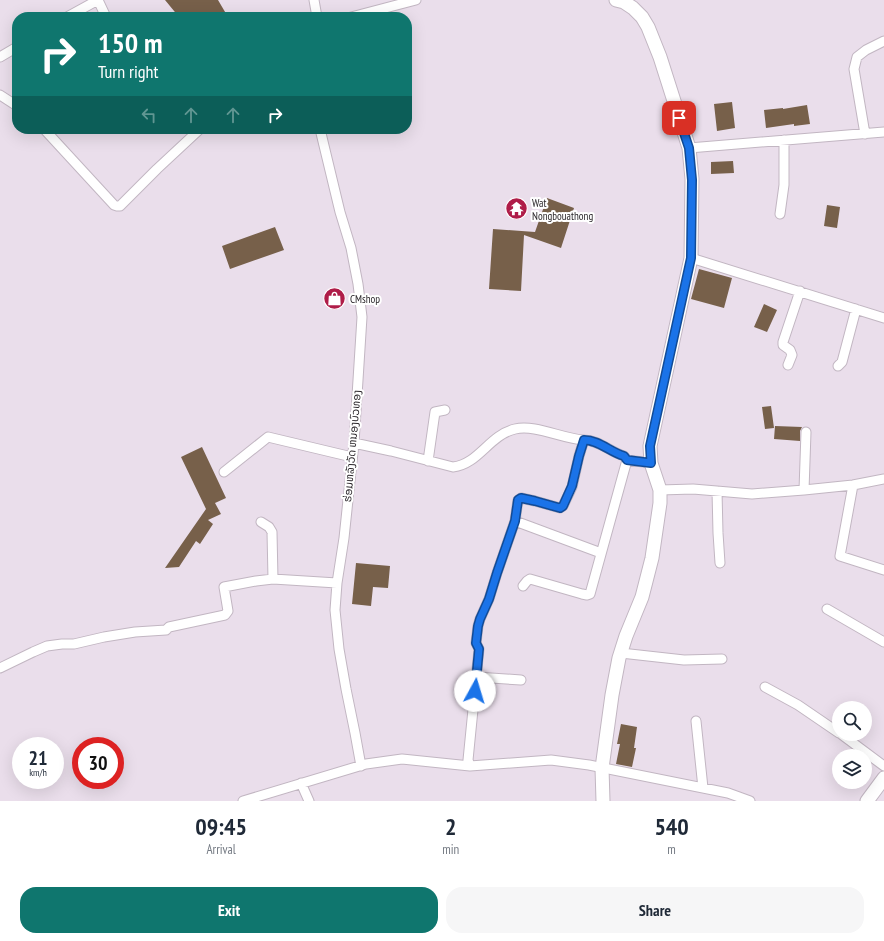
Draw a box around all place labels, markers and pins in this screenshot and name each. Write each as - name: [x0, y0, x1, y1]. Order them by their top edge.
- pin: [662, 101, 696, 135]
- temple icon: Wat Nongbouathong: [503, 196, 529, 222]
- place label: Wat Nongbouathong: [532, 196, 593, 223]
- shop icon: CMshop: [322, 286, 348, 312]
- place label: CMshop: [350, 292, 380, 306]

